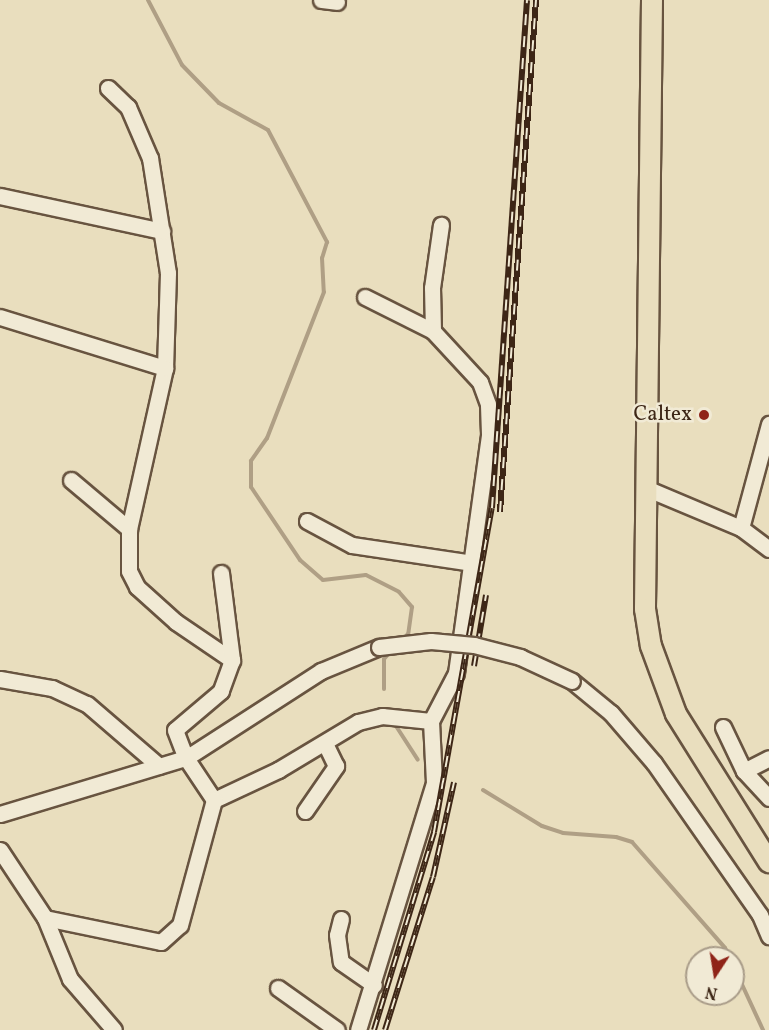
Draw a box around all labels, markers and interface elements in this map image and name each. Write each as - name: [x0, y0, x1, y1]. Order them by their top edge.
- place label: Caltex: [633, 402, 692, 428]
- marker: Caltex: [697, 408, 711, 422]
- north arrow: [685, 946, 745, 1006]
- text: N: [704, 980, 720, 1004]

